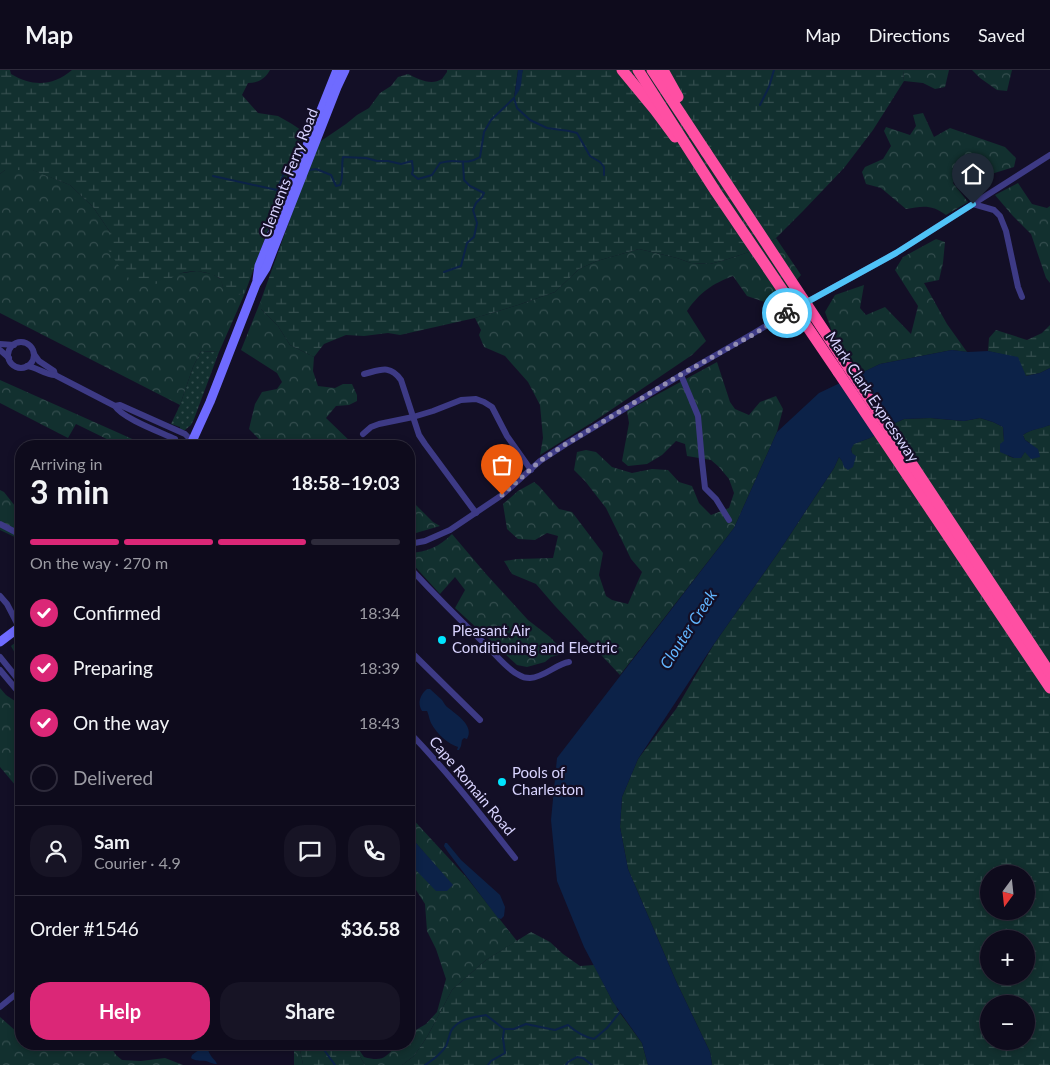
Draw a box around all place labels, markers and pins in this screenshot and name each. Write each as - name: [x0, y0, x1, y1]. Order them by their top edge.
- pin: [952, 153, 994, 204]
- pin: [481, 444, 523, 495]
- place label: Pleasant Air Conditioning and Electric: [452, 621, 617, 656]
- marker: Pleasant Air Conditioning and Electric: [436, 634, 448, 646]
- place label: Pools of Charleston: [512, 763, 583, 798]
- marker: Pools of Charleston: [496, 776, 508, 788]

